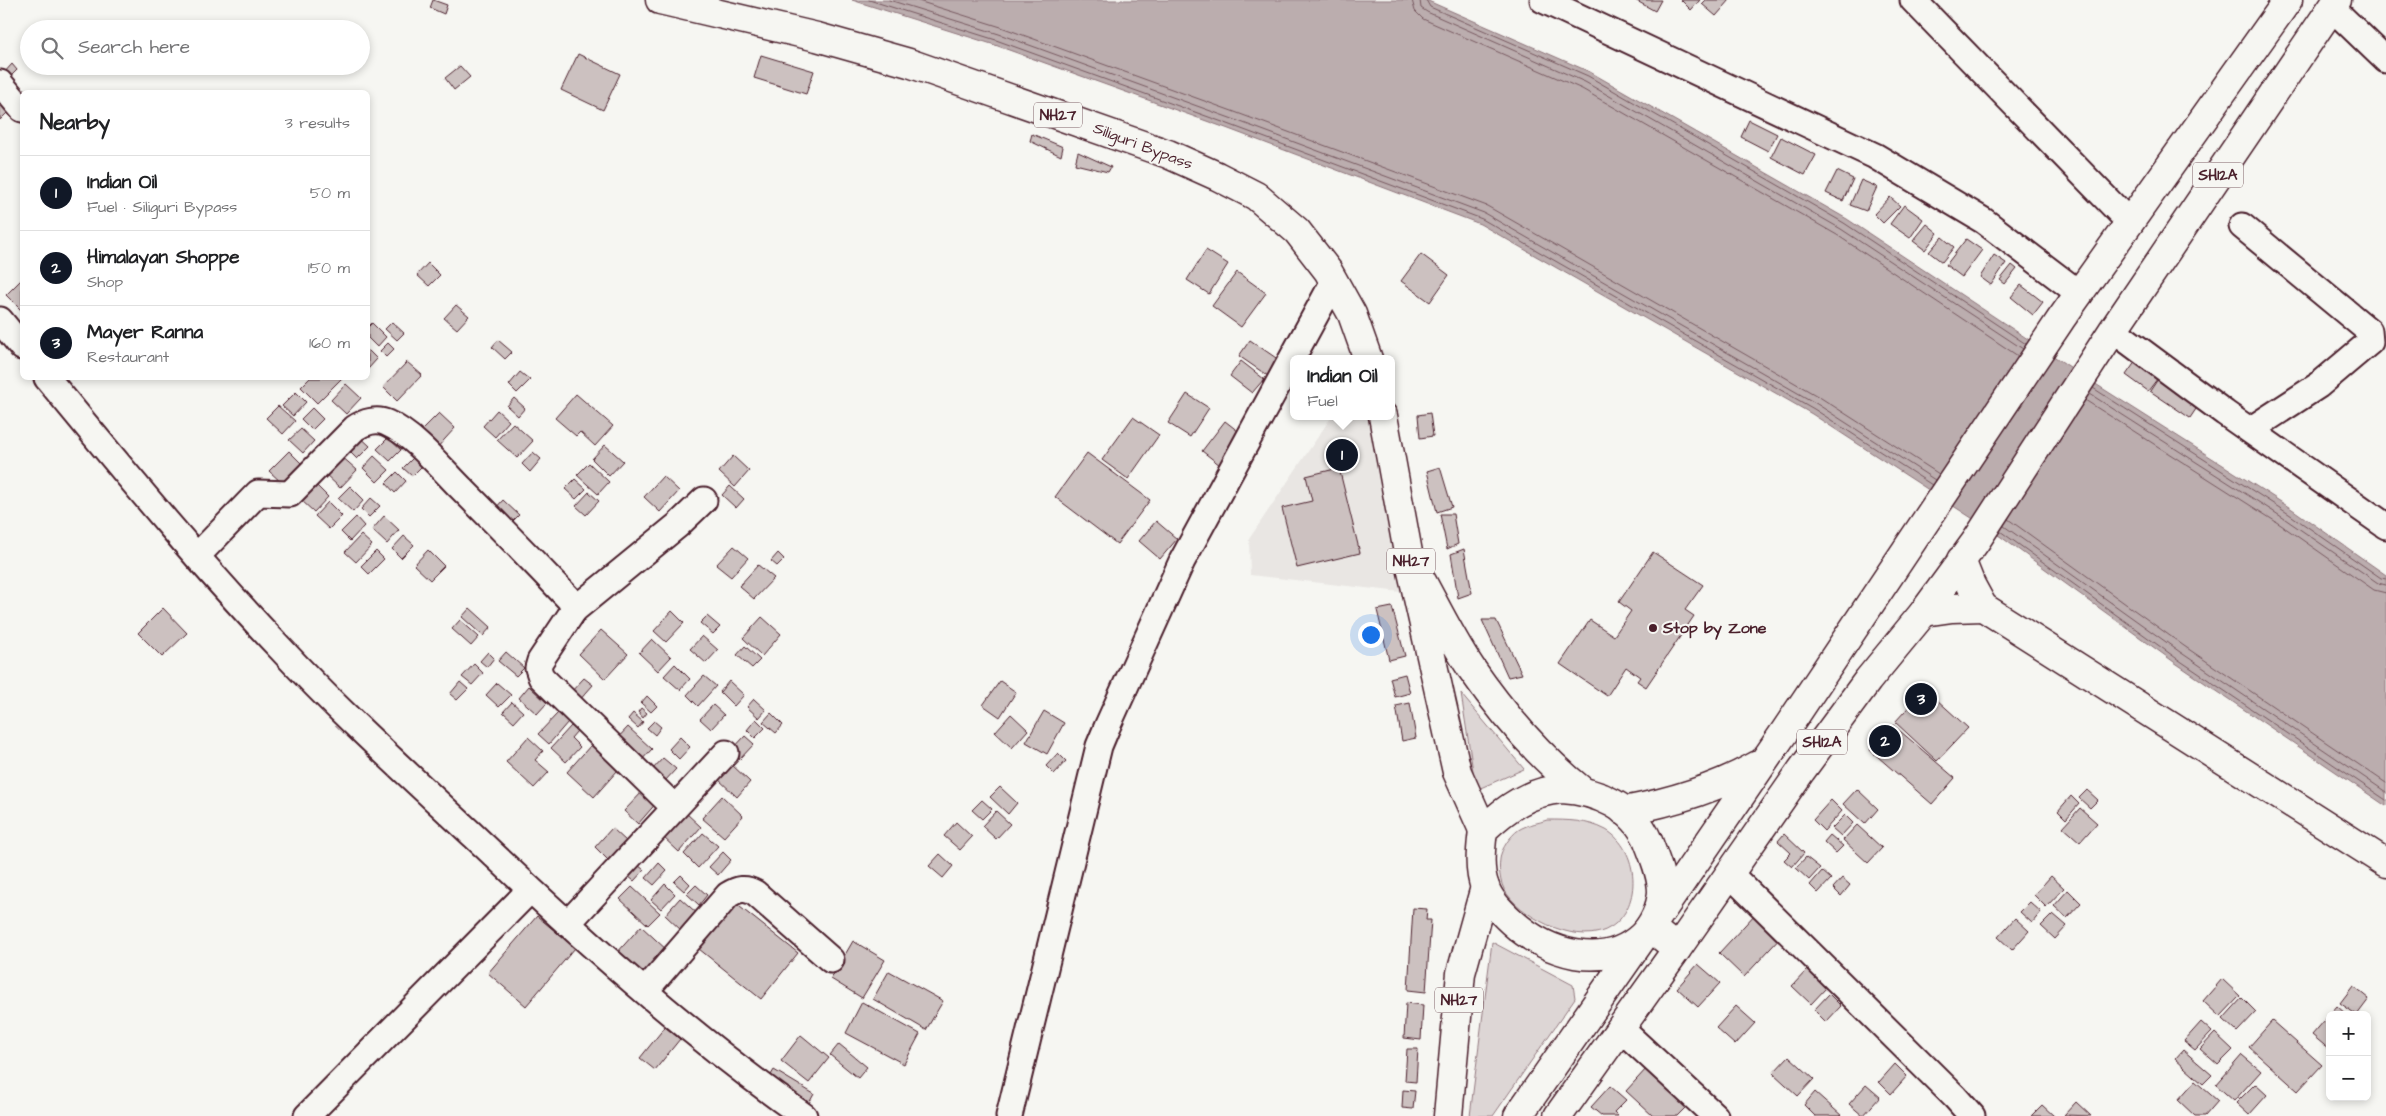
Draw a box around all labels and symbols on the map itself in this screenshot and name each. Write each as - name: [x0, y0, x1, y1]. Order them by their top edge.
- road number: NH27: [1034, 102, 1082, 128]
- street label: Siliguri Bypass: [1090, 117, 1196, 176]
- road number: SH12A: [2193, 162, 2243, 188]
- pin: 1: [1326, 436, 1358, 474]
- road number: NH27: [1387, 548, 1435, 574]
- place label: Stop by Zone: [1662, 617, 1767, 640]
- your location: [1358, 622, 1384, 648]
- marker: Stop by Zone: [1647, 622, 1659, 634]
- pin: 3: [1905, 680, 1937, 718]
- pin: 2: [1869, 722, 1901, 760]
- road number: SH12A: [1797, 730, 1847, 754]
- road number: NH27: [1435, 988, 1483, 1012]

